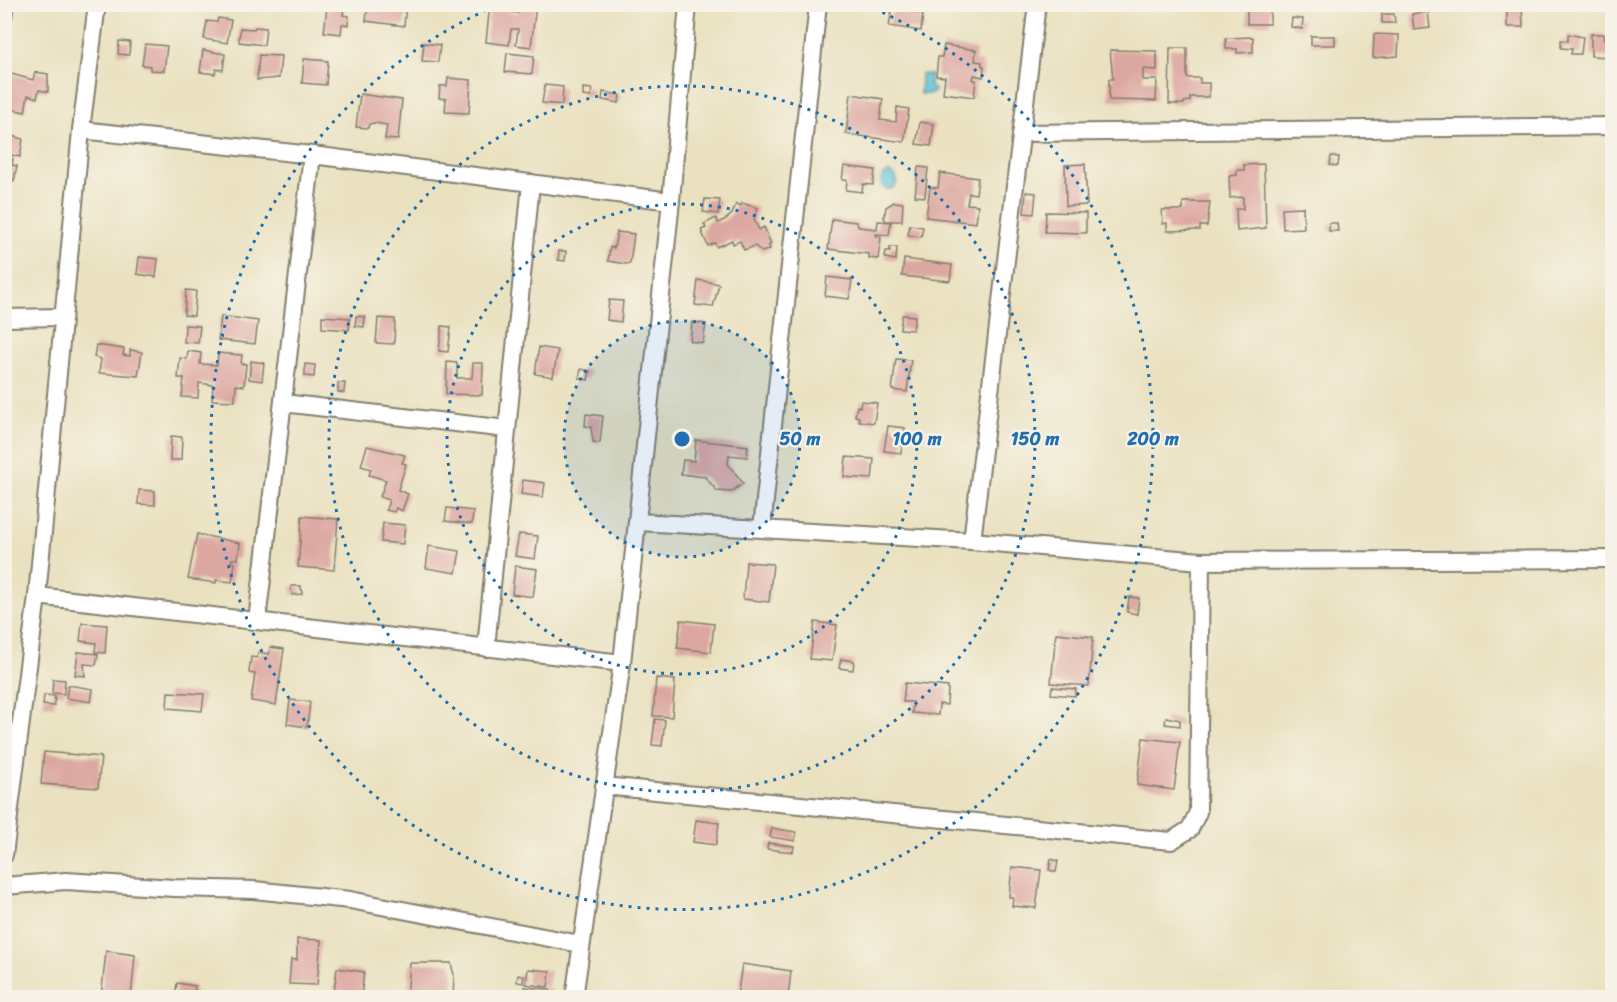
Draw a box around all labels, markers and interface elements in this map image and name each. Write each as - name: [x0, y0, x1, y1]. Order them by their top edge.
- text: 50 m: [780, 423, 821, 455]
- text: 100 m: [893, 423, 942, 455]
- text: 150 m: [1011, 423, 1059, 455]
- text: 200 m: [1126, 423, 1179, 455]
- centre of rings: [672, 429, 692, 449]

